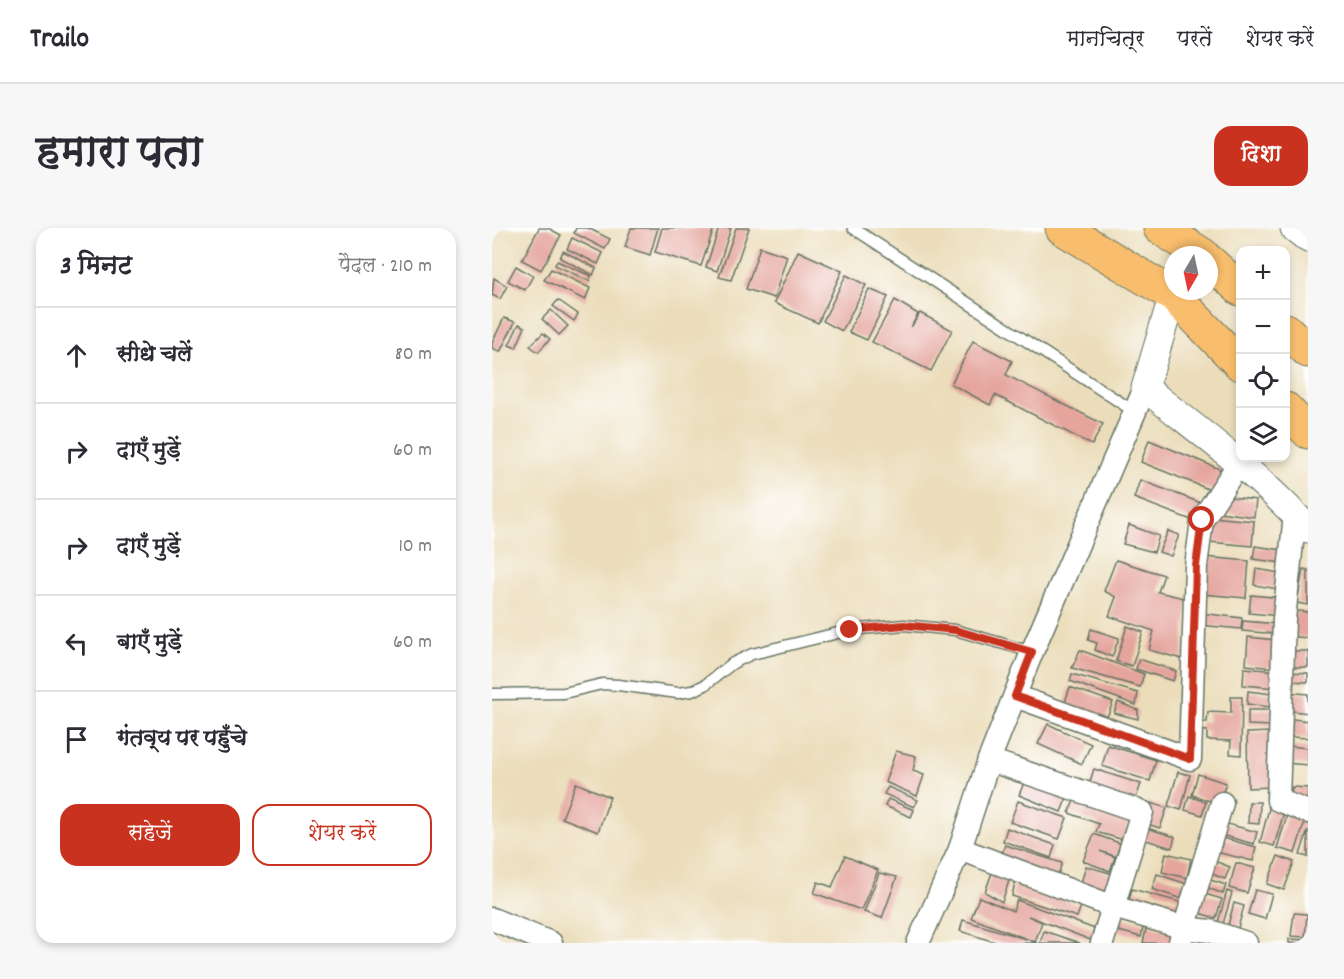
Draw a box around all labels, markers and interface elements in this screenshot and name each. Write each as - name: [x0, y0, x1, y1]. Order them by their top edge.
- text: Trailo: [30, 21, 89, 61]
- text: मानचित्र: [1067, 26, 1144, 56]
- text: परतें: [1177, 26, 1212, 56]
- text: शेयर करें: [1245, 26, 1314, 56]
- text: हमारा पता: [36, 126, 203, 186]
- button: दिशा: [1214, 126, 1308, 186]
- north arrow: [1164, 246, 1218, 300]
- map controls: [1236, 246, 1290, 462]
- button: +: [1236, 246, 1290, 300]
- text: 3 मिनट: [60, 249, 132, 286]
- text: पैदल · 210 m: [339, 253, 432, 281]
- button: −: [1236, 300, 1290, 354]
- icon: ahead: [60, 339, 93, 372]
- text: सीधे चलें: [117, 340, 192, 371]
- text: 80 m: [395, 341, 432, 369]
- button: locate: [1236, 354, 1290, 408]
- button: layers: [1236, 408, 1290, 462]
- icon: right: [60, 435, 93, 468]
- text: दाएँ मुड़ें: [117, 436, 181, 467]
- text: 60 m: [393, 437, 432, 465]
- route start: [1188, 506, 1214, 532]
- icon: right: [60, 531, 93, 564]
- text: दाएँ मुड़ें: [117, 532, 181, 563]
- text: 10 m: [398, 533, 432, 561]
- route end: [836, 616, 862, 642]
- icon: left: [60, 627, 93, 660]
- text: बाएँ मुड़ें: [117, 628, 182, 659]
- text: 60 m: [393, 629, 432, 657]
- icon: arrive: [60, 723, 93, 756]
- text: गंतव्य पर पहुँचे: [117, 724, 247, 755]
- button: सहेजें: [60, 804, 240, 866]
- button: शेयर करें: [252, 804, 432, 866]

